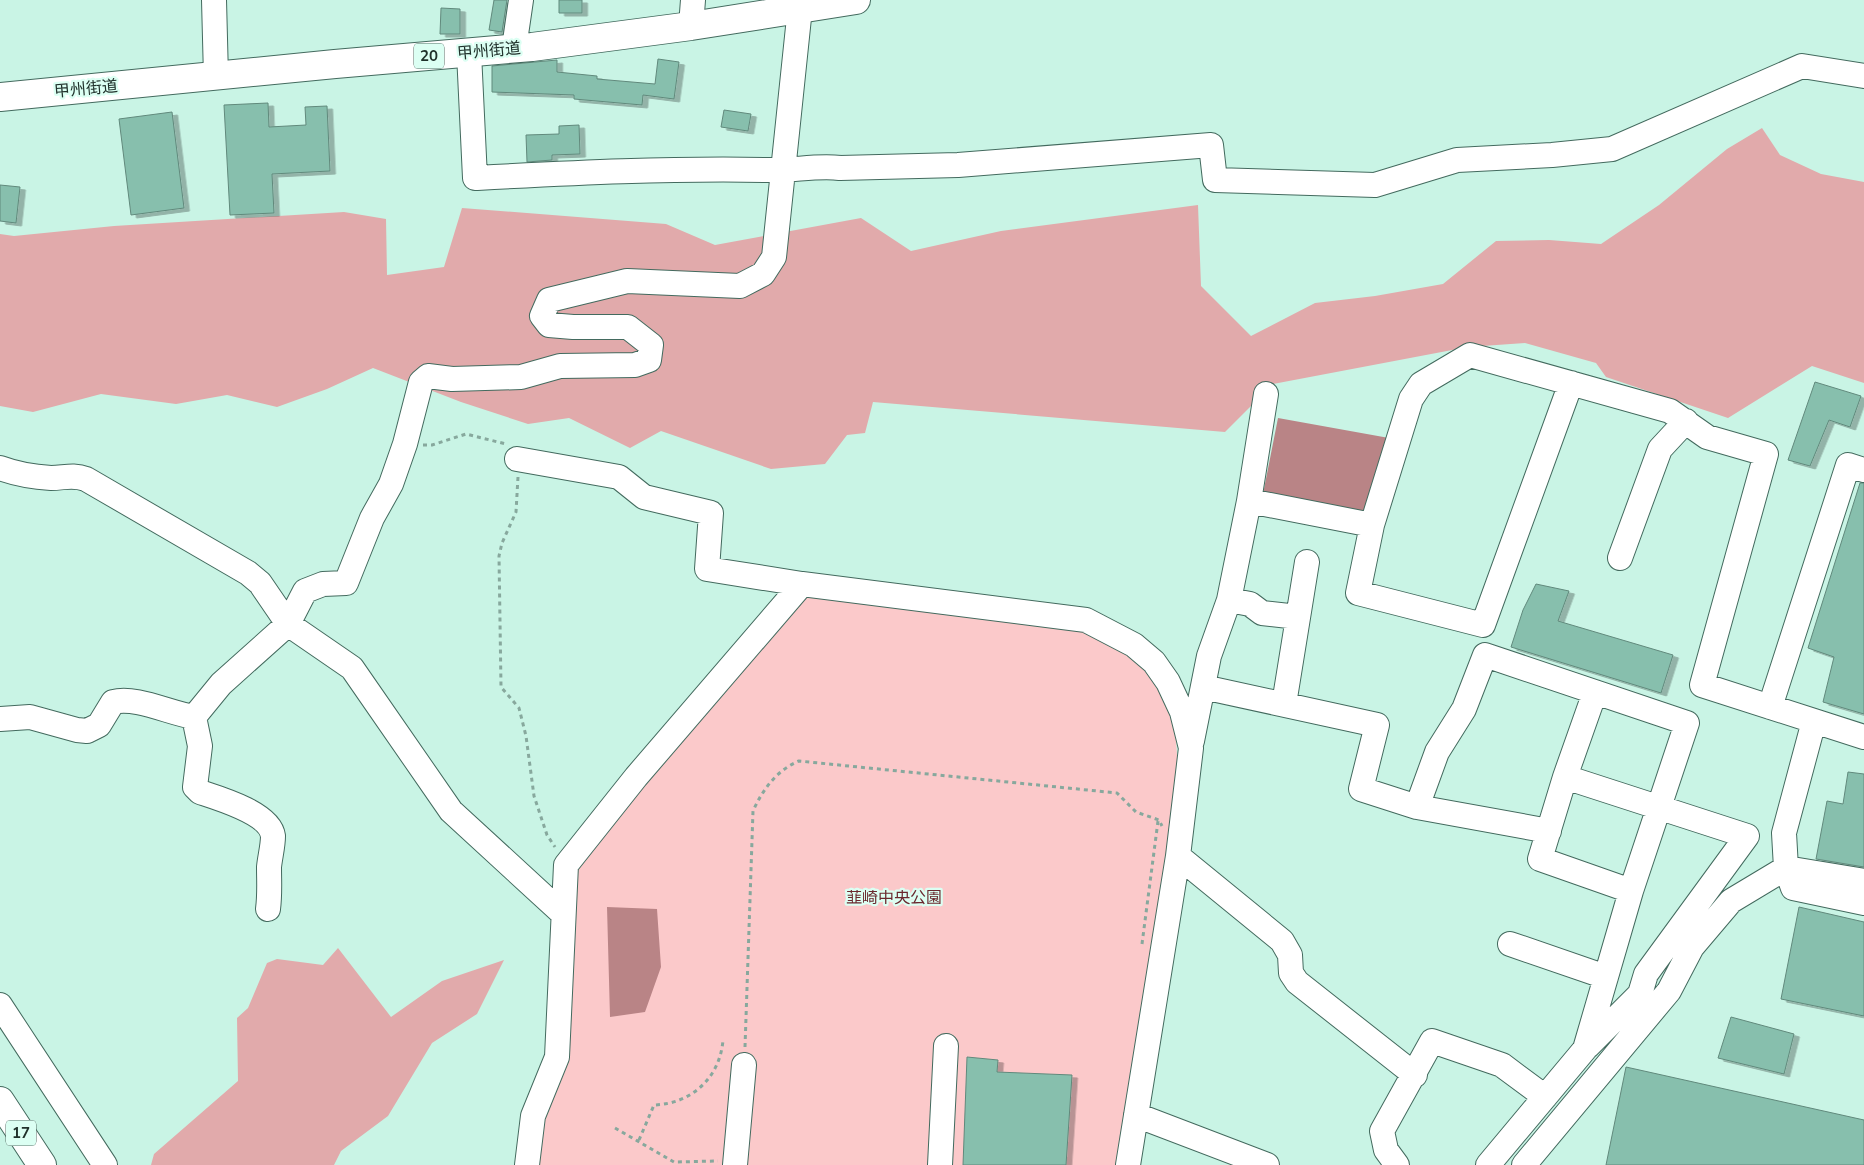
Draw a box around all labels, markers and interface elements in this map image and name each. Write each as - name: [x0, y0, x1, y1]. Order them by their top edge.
- street label: 甲州街道: [456, 37, 522, 65]
- road number: 20: [414, 44, 444, 68]
- street label: 甲州街道: [53, 75, 119, 103]
- park label: 韮崎中央公園: [846, 887, 942, 909]
- road number: 17: [6, 1120, 36, 1146]

